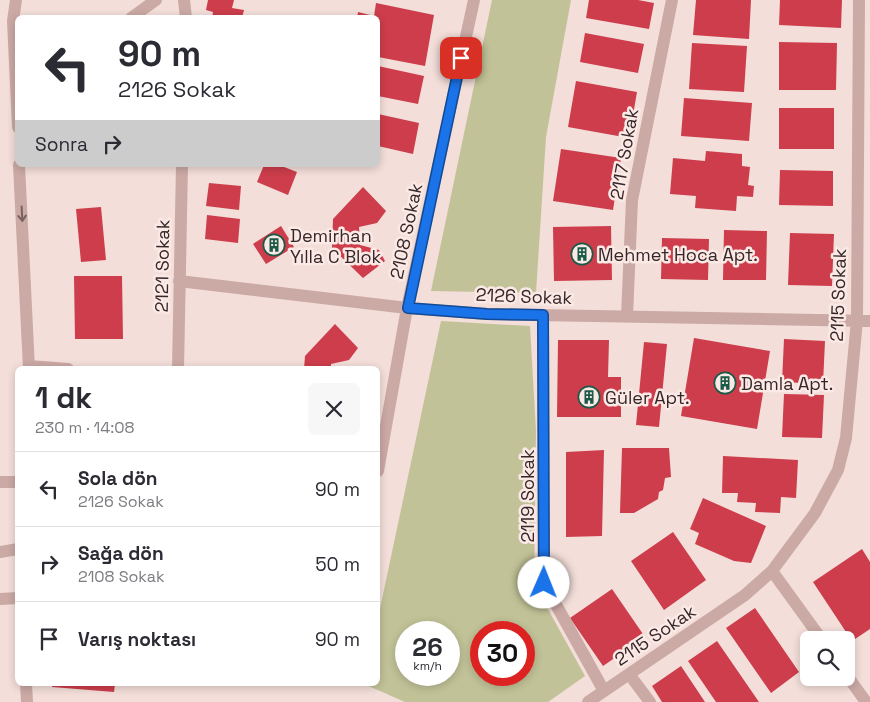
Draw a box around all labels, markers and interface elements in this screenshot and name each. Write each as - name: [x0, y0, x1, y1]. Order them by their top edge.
- text: 90 m: [118, 32, 201, 76]
- icon: left: [35, 35, 100, 100]
- pin: [440, 37, 482, 79]
- icon: arrive: [447, 44, 475, 72]
- text: 2126 Sokak: [118, 75, 236, 103]
- street label: 2117 Sokak: [605, 106, 643, 201]
- icon: right: [98, 130, 126, 158]
- text: Sonra: [35, 132, 88, 157]
- street label: 2108 Sokak: [385, 181, 427, 281]
- one-way arrow: [17, 205, 26, 221]
- street label: 2121 Sokak: [150, 219, 174, 313]
- place label: Demirhan Yılla C Blok: [290, 224, 382, 268]
- building icon: Demirhan Yılla C Blok: [262, 233, 286, 257]
- building icon: Mehmet Hoca Apt.: [570, 242, 594, 266]
- place label: Mehmet Hoca Apt.: [598, 243, 758, 266]
- street label: 2115 Sokak: [825, 248, 851, 342]
- street label: 2126 Sokak: [475, 283, 573, 309]
- building icon: Damla Apt.: [713, 371, 737, 395]
- place label: Damla Apt.: [741, 372, 833, 395]
- text: 1 dk: [35, 378, 92, 417]
- button: close: [308, 383, 360, 435]
- building icon: Güler Apt.: [577, 385, 601, 409]
- place label: Güler Apt.: [605, 386, 690, 409]
- text: 230 m · 14:08: [35, 417, 135, 438]
- street label: 2119 Sokak: [516, 449, 539, 543]
- text: Sola dön: [78, 466, 157, 491]
- icon: left: [35, 475, 63, 503]
- text: 90 m: [315, 477, 360, 502]
- text: 2126 Sokak: [78, 491, 164, 512]
- text: Sağa dön: [78, 541, 164, 566]
- icon: right: [35, 550, 63, 578]
- text: 50 m: [315, 552, 360, 577]
- position arrow: [517, 556, 569, 608]
- text: 2108 Sokak: [78, 566, 165, 587]
- street label: 2115 Sokak: [610, 599, 700, 671]
- speed limit sign: 30: [470, 621, 535, 686]
- icon: arrive: [35, 625, 63, 653]
- text: Varış noktası: [78, 627, 196, 652]
- text: 90 m: [315, 627, 360, 652]
- text: 26: [412, 631, 443, 663]
- map controls: [800, 631, 855, 686]
- button: search: [800, 631, 855, 686]
- text: km/h: [413, 658, 442, 674]

